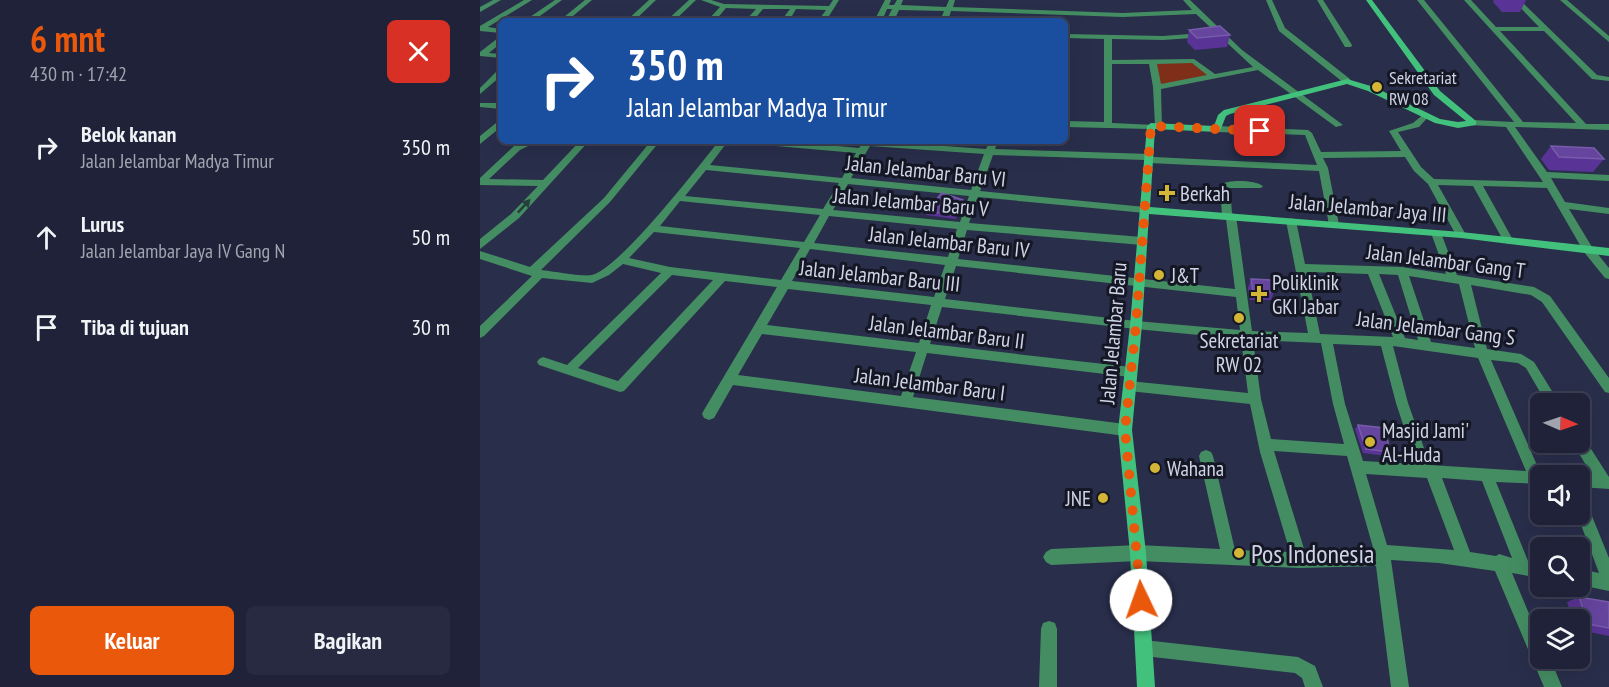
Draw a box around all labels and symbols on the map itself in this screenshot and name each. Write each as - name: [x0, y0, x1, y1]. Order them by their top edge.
- place label: Sekretariat RW 08: [1389, 66, 1457, 110]
- marker: Sekretariat RW 08: [1370, 80, 1384, 94]
- pin: [1234, 105, 1285, 156]
- street label: Jalan Jelambar Baru VI: [844, 149, 1007, 193]
- place label: Berkah: [1180, 180, 1230, 207]
- street label: Jalan Jelambar Baru V: [831, 182, 990, 222]
- marker: Berkah: [1158, 184, 1176, 202]
- street label: Jalan Jelambar Jaya III: [1287, 188, 1448, 228]
- one-way arrow: [517, 199, 531, 214]
- street label: Jalan Jelambar Baru IV: [866, 220, 1031, 264]
- street label: Jalan Jelambar Gang T: [1364, 238, 1527, 284]
- street label: Jalan Jelambar Baru III: [797, 254, 962, 298]
- street label: Jalan Jelambar Baru: [1093, 261, 1133, 406]
- place label: J&T: [1170, 262, 1200, 289]
- marker: J&T: [1152, 268, 1166, 282]
- place label: Poliklinik GKI Jabar: [1272, 269, 1339, 320]
- marker: Poliklinik GKI Jabar: [1250, 285, 1268, 303]
- street label: Jalan Jelambar Gang S: [1354, 305, 1517, 351]
- street label: Jalan Jelambar Baru II: [867, 309, 1026, 355]
- marker: Sekretariat RW 02: [1232, 311, 1246, 325]
- place label: Sekretariat RW 02: [1200, 327, 1279, 378]
- street label: Jalan Jelambar Baru I: [852, 361, 1007, 407]
- north arrow: [1530, 393, 1590, 453]
- place label: Masjid Jami' Al-Huda: [1382, 417, 1469, 468]
- marker: Masjid Jami' Al-Huda: [1363, 435, 1377, 449]
- place label: Wahana: [1167, 455, 1224, 482]
- marker: Wahana: [1148, 461, 1162, 475]
- place label: JNE: [1065, 485, 1091, 512]
- marker: JNE: [1096, 491, 1110, 505]
- place label: Pos Indonesia: [1251, 537, 1374, 570]
- marker: Pos Indonesia: [1232, 546, 1246, 560]
- position arrow: [1109, 568, 1173, 632]

